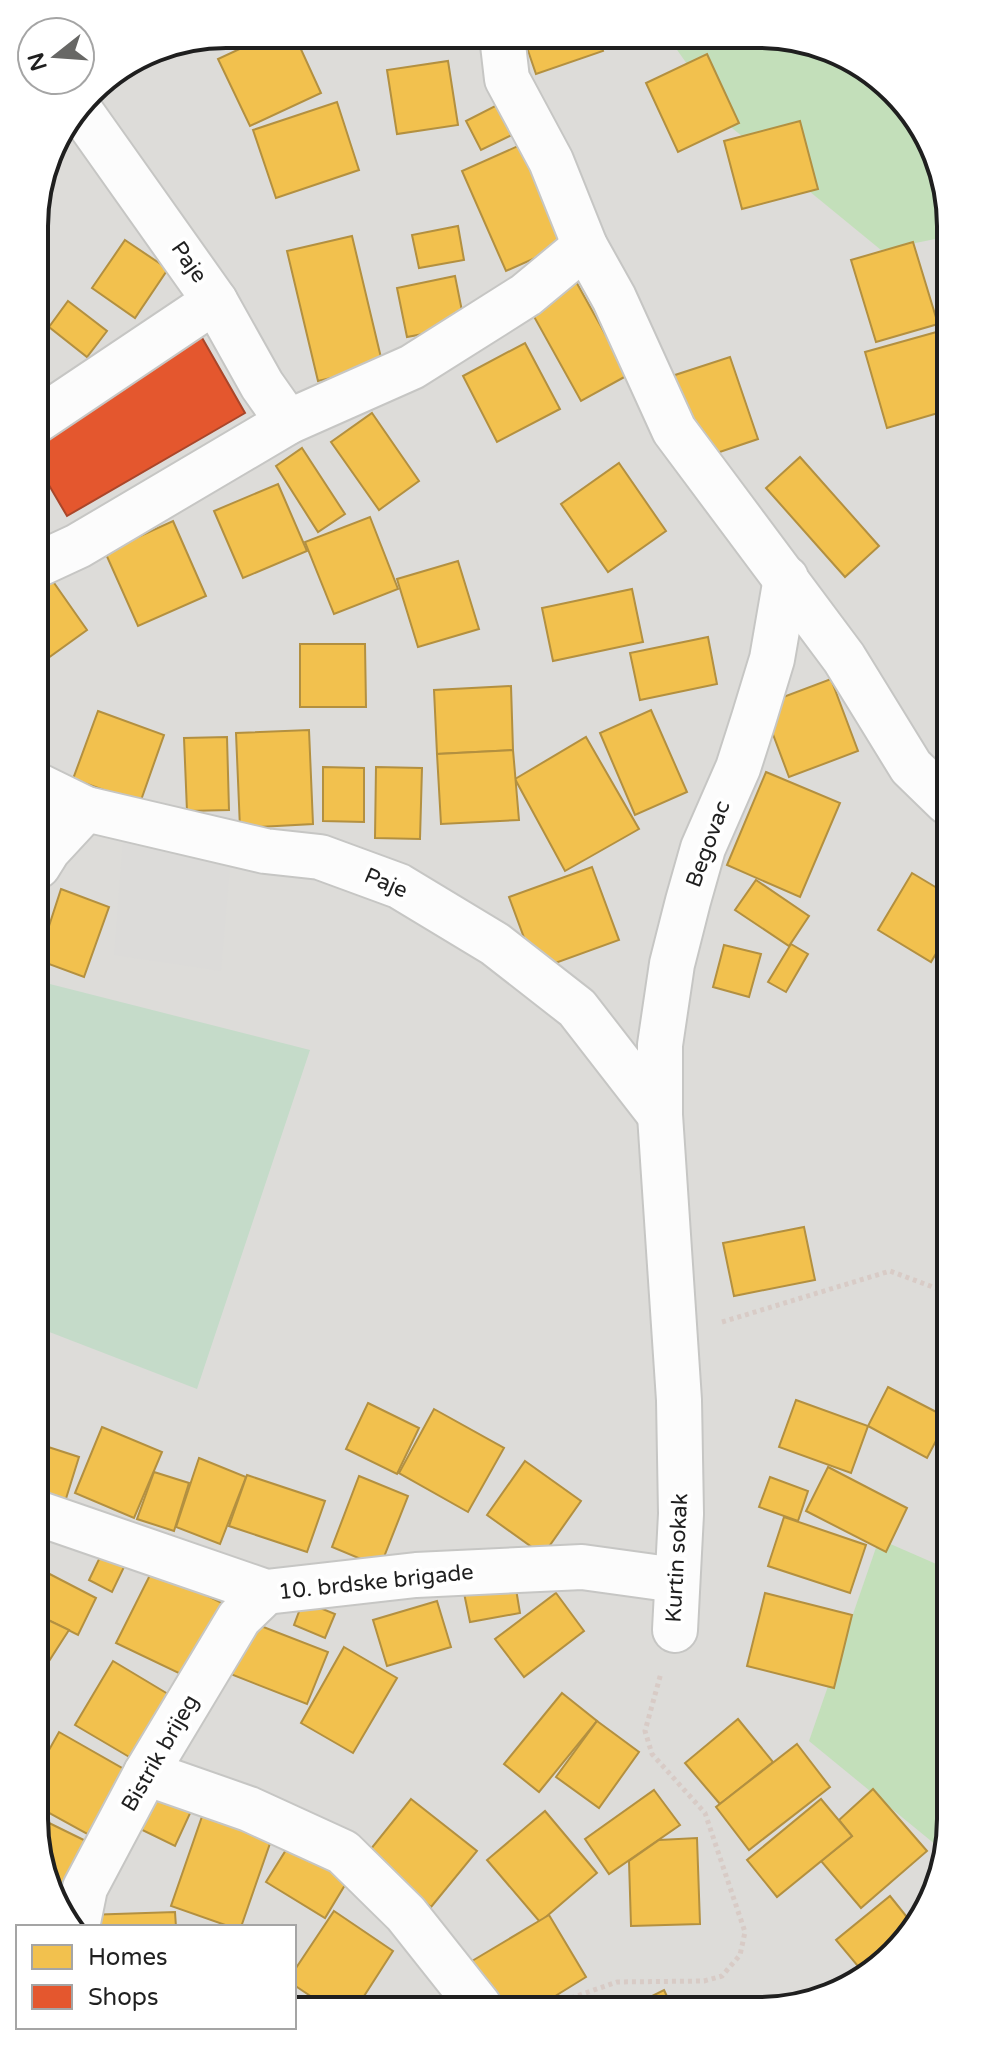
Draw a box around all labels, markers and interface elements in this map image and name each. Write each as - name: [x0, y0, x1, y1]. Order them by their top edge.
- north arrow: [16, 16, 96, 96]
- text: N: [23, 49, 53, 74]
- street label: Paje: [166, 236, 212, 288]
- street label: Begovac: [680, 797, 736, 891]
- street label: Paje: [360, 862, 412, 904]
- street label: Kurtin sokak: [661, 1493, 693, 1623]
- street label: 10. brdske brigade: [277, 1559, 475, 1605]
- street label: Bistrik brijeg: [116, 1690, 204, 1816]
- legend: [16, 1925, 296, 2029]
- text: Homes: [88, 1943, 168, 1972]
- text: Shops: [88, 1983, 158, 2012]

